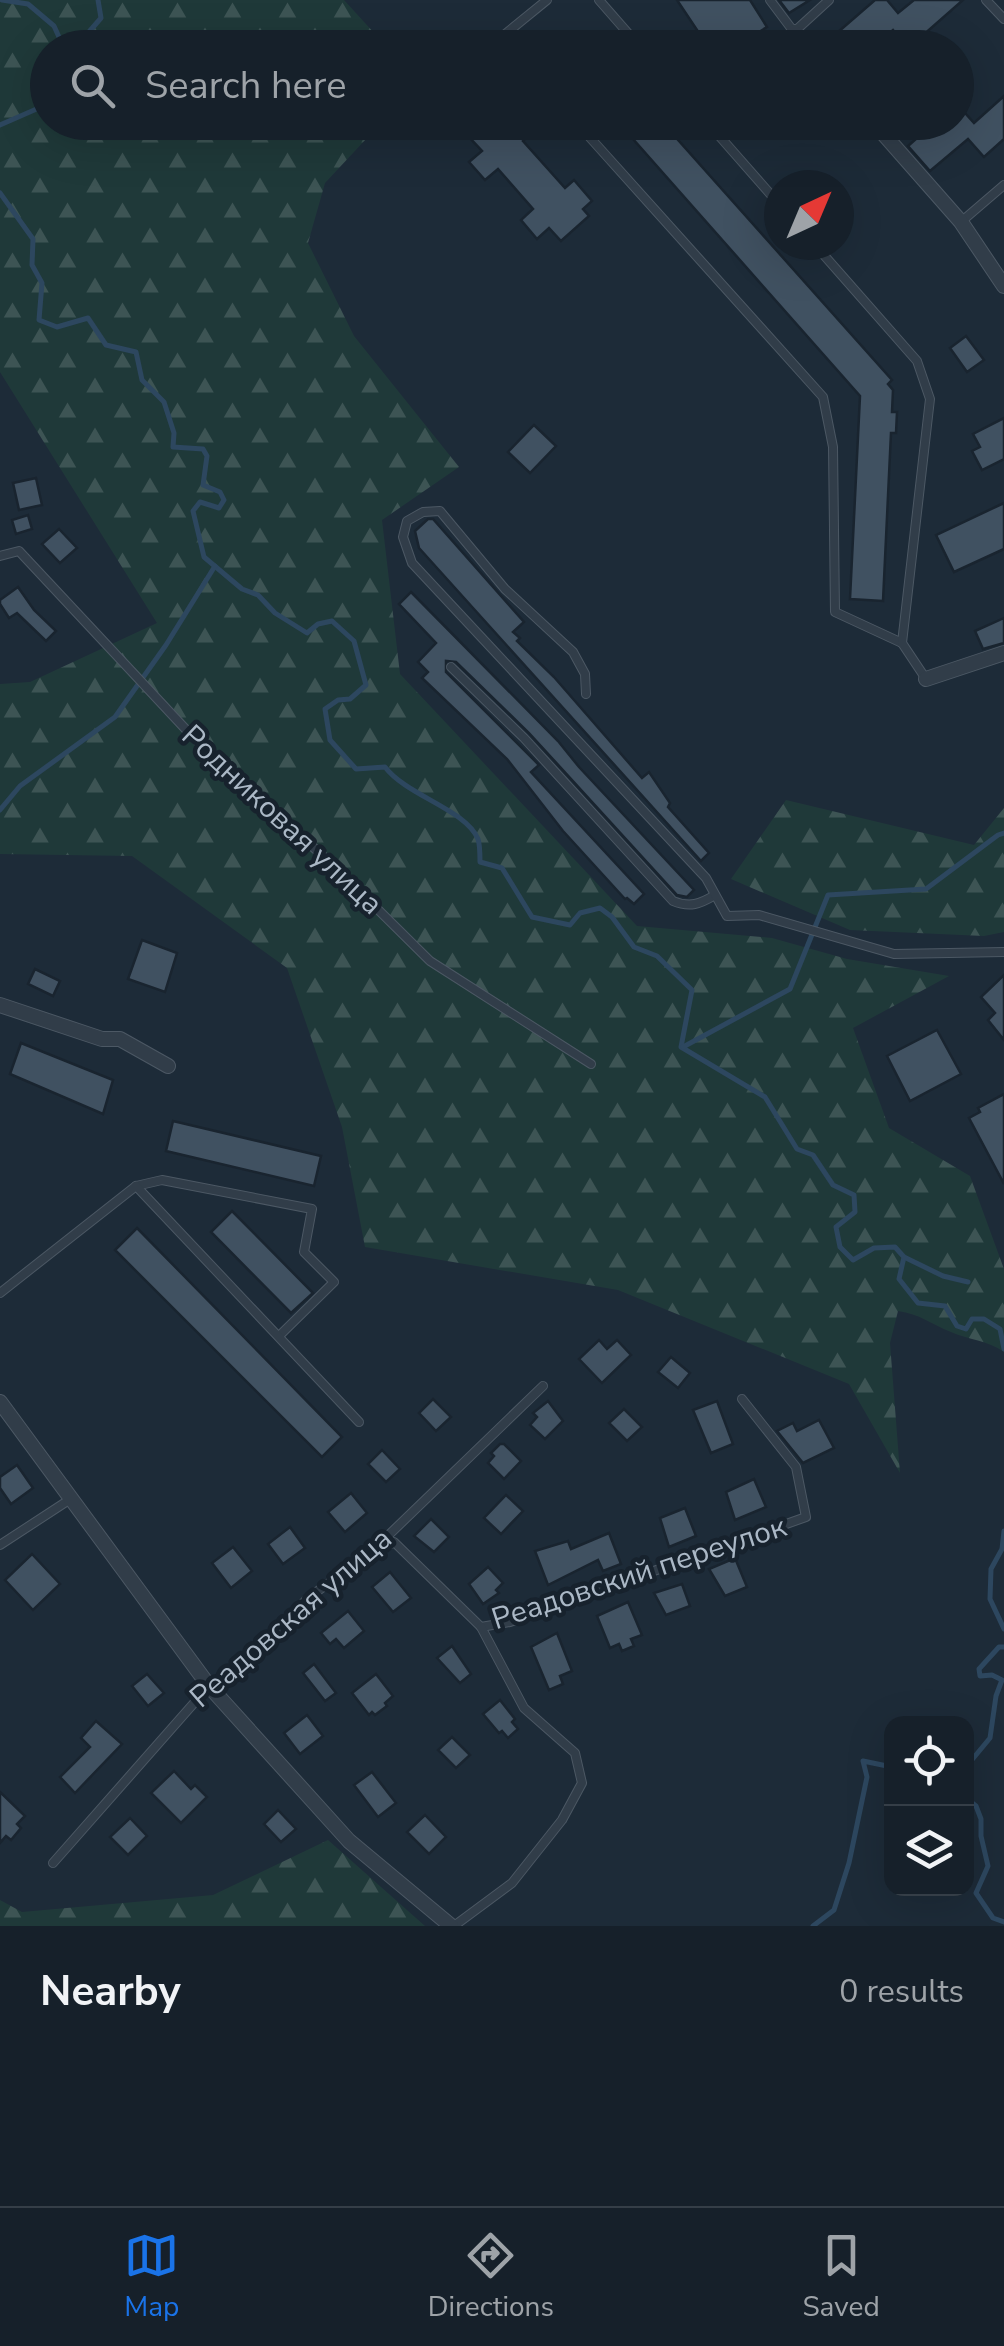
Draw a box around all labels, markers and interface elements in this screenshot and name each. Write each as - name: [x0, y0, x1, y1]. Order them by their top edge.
- search box: [30, 30, 974, 140]
- icon: search: [65, 58, 120, 113]
- text: Search here: [145, 60, 346, 111]
- north arrow: [764, 170, 854, 260]
- street label: Родниковая улица: [172, 716, 392, 924]
- street label: Реадовский переулок: [487, 1506, 792, 1640]
- street label: Реадовская улица: [181, 1519, 401, 1717]
- map controls: [884, 1716, 974, 1896]
- button: locate: [884, 1716, 974, 1806]
- button: layers: [884, 1806, 974, 1896]
- text: Nearby: [40, 1963, 181, 2020]
- text: 0 results: [839, 1970, 964, 2013]
- tab: Map: [124, 2228, 179, 2326]
- tab: Directions: [428, 2228, 554, 2326]
- tab: Saved: [802, 2228, 880, 2326]

